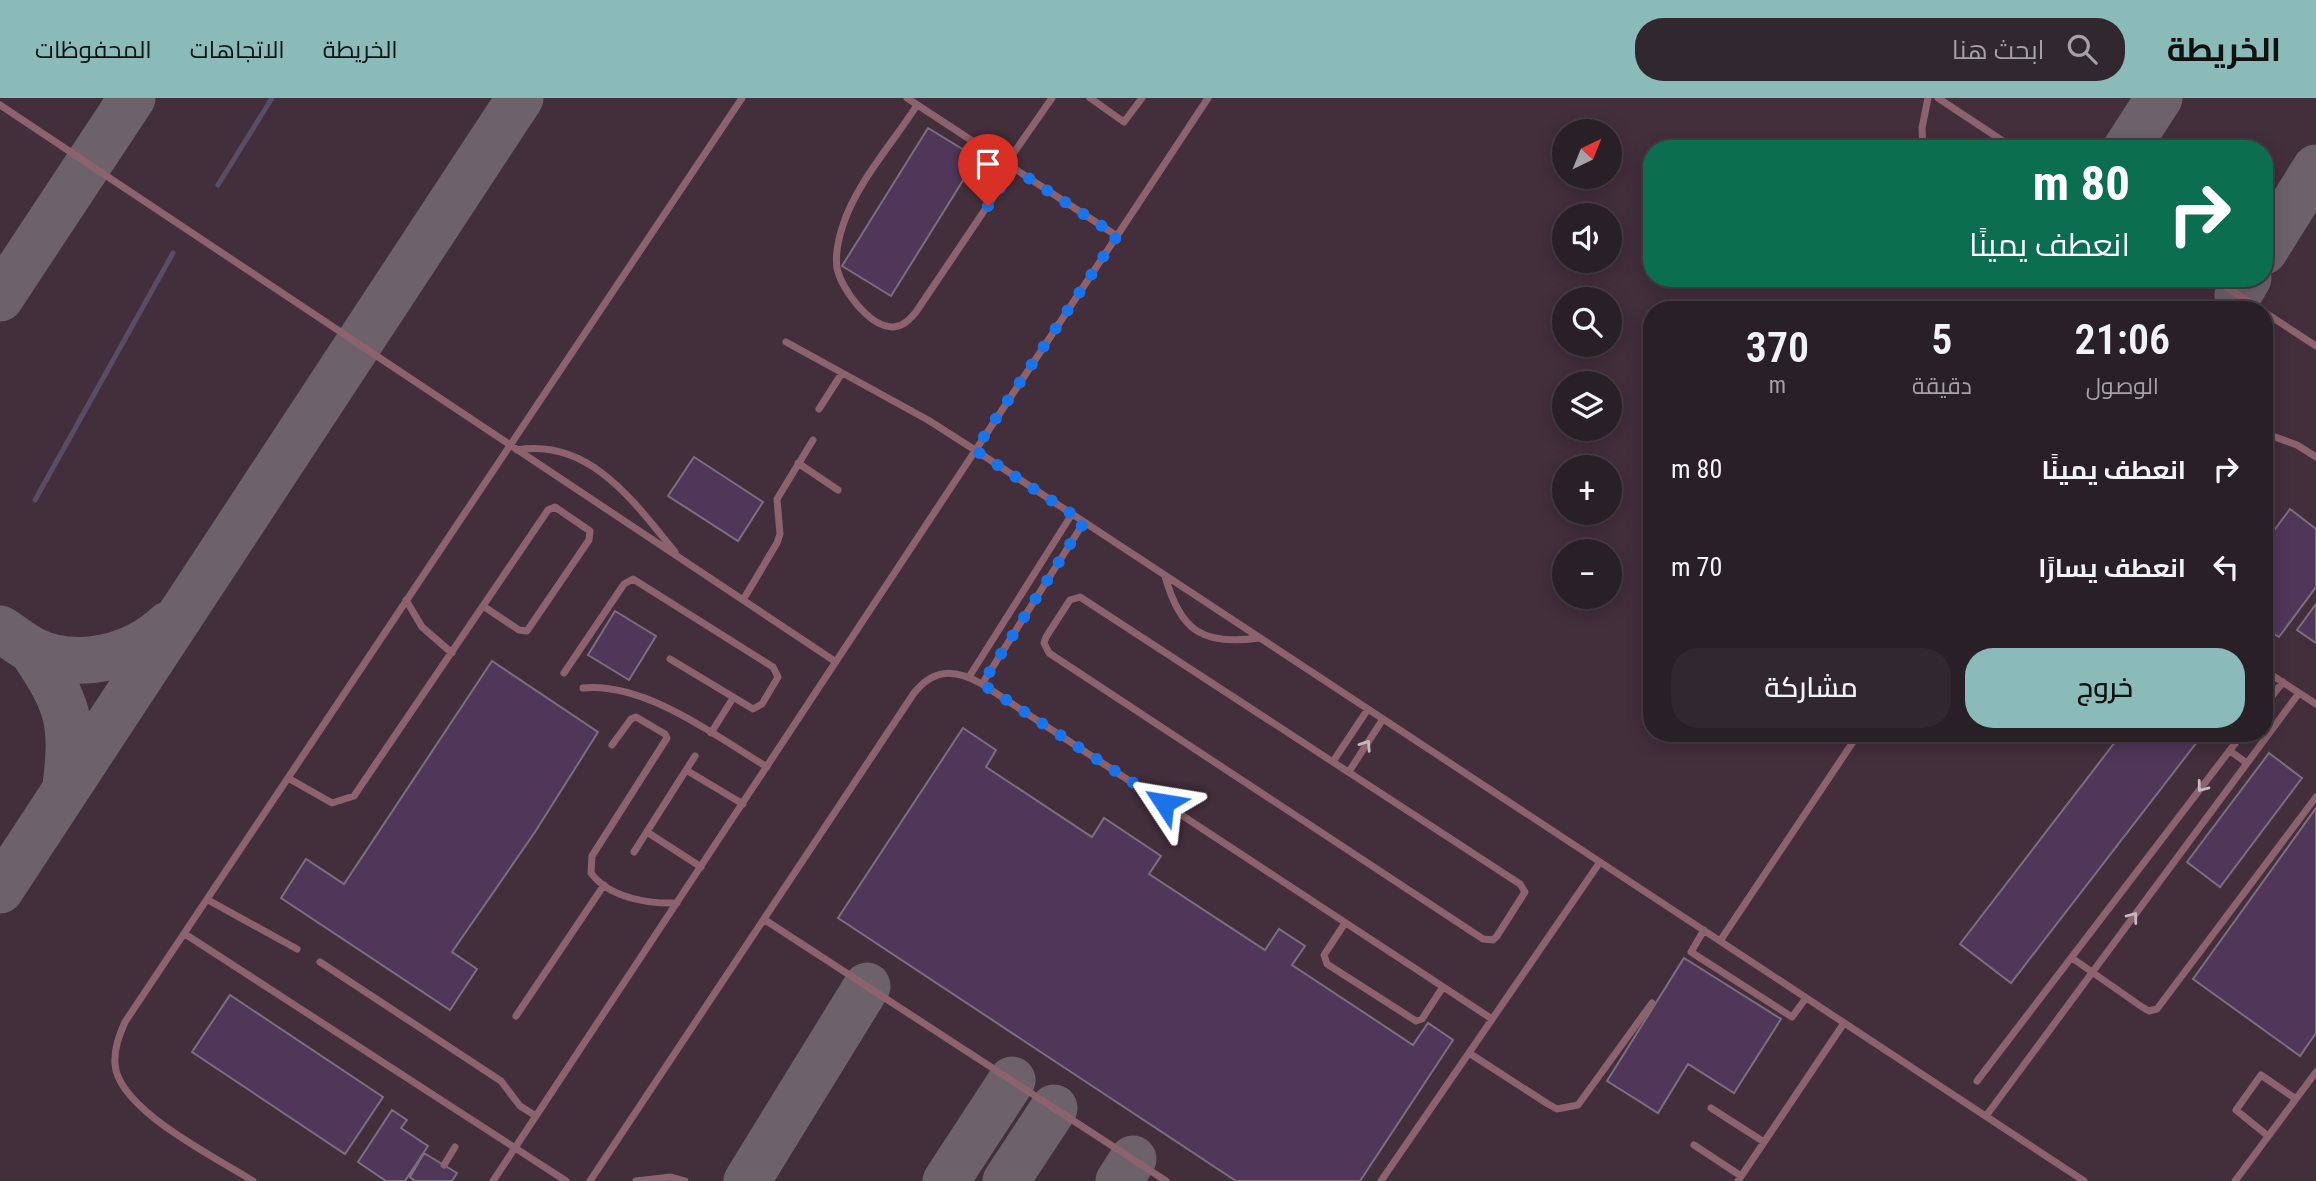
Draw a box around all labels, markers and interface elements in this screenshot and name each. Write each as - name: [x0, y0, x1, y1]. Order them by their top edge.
- search box: [1635, 18, 2125, 81]
- icon: search: [2063, 30, 2101, 68]
- text: الخريطة: [2167, 30, 2281, 69]
- text: ابحث هنا: [1952, 35, 2045, 65]
- text: المحفوظات: [35, 36, 152, 64]
- text: الاتجاهات: [190, 36, 285, 64]
- text: الخريطة: [323, 36, 398, 64]
- north arrow: [1552, 119, 1622, 189]
- map controls: [1552, 119, 1622, 609]
- pin: [958, 134, 1018, 206]
- icon: arrive: [969, 145, 1007, 183]
- text: 80 m: [2033, 155, 2130, 212]
- icon: right: [2154, 168, 2245, 259]
- button: sound: [1552, 203, 1622, 273]
- text: انعطف يمينًا: [1969, 226, 2130, 264]
- button: search: [1552, 287, 1622, 357]
- text: 5: [1931, 315, 1952, 364]
- text: 21:06: [2075, 315, 2170, 364]
- text: 370: [1746, 323, 1809, 372]
- button: layers: [1552, 371, 1622, 441]
- text: m: [1769, 372, 1786, 399]
- text: دقيقة: [1912, 373, 1972, 400]
- text: الوصول: [2086, 373, 2159, 400]
- icon: right: [2207, 450, 2245, 488]
- text: 80 m: [1671, 454, 1722, 484]
- button: +: [1552, 455, 1622, 525]
- text: انعطف يمينًا: [2041, 455, 2186, 485]
- button: −: [1552, 539, 1622, 609]
- icon: left: [2207, 548, 2245, 586]
- text: 70 m: [1671, 552, 1722, 582]
- text: انعطف يسارًا: [2038, 553, 2186, 583]
- button: مشاركة: [1671, 648, 1951, 728]
- button: خروج: [1965, 648, 2245, 728]
- one-way arrow: [1358, 739, 1371, 752]
- position arrow: [1127, 766, 1201, 840]
- one-way arrow: [2198, 780, 2210, 792]
- one-way arrow: [2124, 912, 2137, 925]

